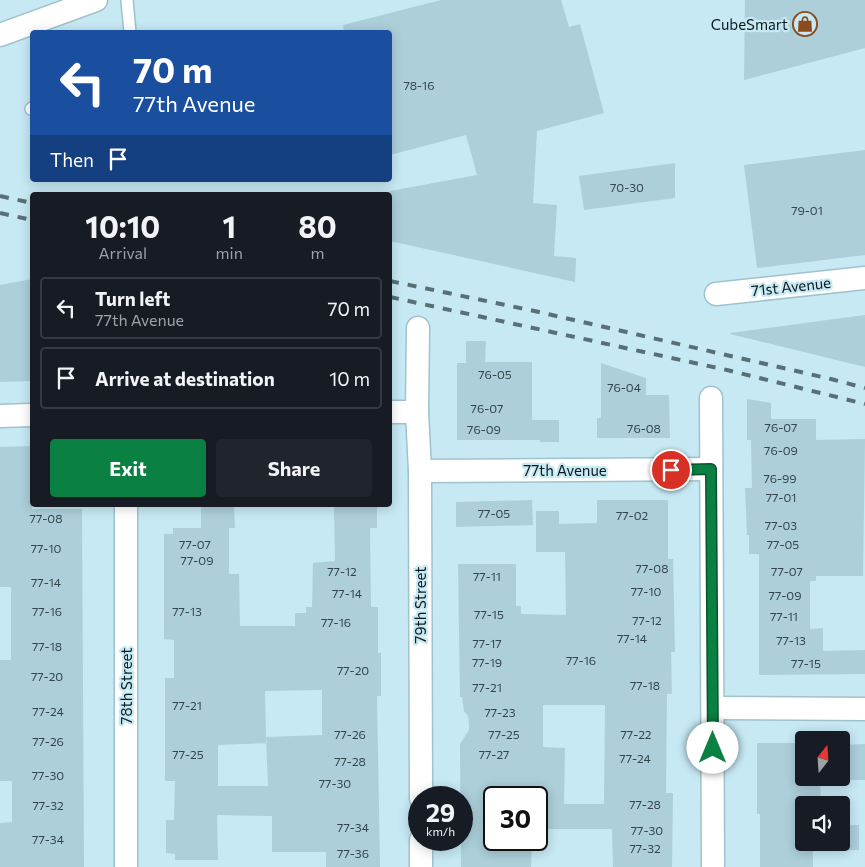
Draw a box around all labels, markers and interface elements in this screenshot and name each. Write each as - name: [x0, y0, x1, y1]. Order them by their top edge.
- shop icon: CubeSmart: [792, 11, 818, 37]
- place label: CubeSmart: [711, 15, 788, 33]
- text: 70 m: [133, 47, 213, 90]
- icon: left: [50, 50, 115, 115]
- house number: 78-16: [403, 78, 435, 92]
- text: 77th Avenue: [133, 90, 255, 117]
- icon: arrive: [104, 145, 132, 173]
- text: Then: [50, 148, 94, 171]
- house number: 70-30: [610, 180, 644, 194]
- house number: 79-01: [791, 203, 823, 217]
- text: 10:10: [85, 207, 160, 244]
- text: 1: [222, 207, 236, 244]
- text: 80: [298, 207, 337, 244]
- text: Arrival: [99, 243, 147, 262]
- text: min: [216, 243, 243, 262]
- text: m: [310, 243, 324, 262]
- street label: 71st Avenue: [750, 273, 832, 299]
- text: Turn left: [95, 287, 170, 310]
- icon: left: [52, 294, 80, 322]
- text: 70 m: [327, 297, 370, 320]
- text: 77th Avenue: [95, 310, 184, 329]
- icon: arrive: [52, 364, 80, 392]
- text: Arrive at destination: [95, 367, 275, 390]
- text: 10 m: [329, 367, 370, 390]
- house number: 76-05: [478, 367, 512, 381]
- house number: 76-04: [607, 380, 641, 394]
- house number: 76-07: [471, 401, 503, 415]
- house number: 76-07: [765, 420, 797, 434]
- house number: 76-08: [627, 421, 661, 435]
- house number: 76-09: [467, 422, 501, 436]
- button: Exit: [50, 439, 206, 497]
- button: Share: [216, 439, 372, 497]
- house number: 76-09: [764, 443, 798, 457]
- pin: [650, 449, 692, 491]
- icon: arrive: [657, 456, 685, 484]
- street label: 77th Avenue: [523, 461, 607, 479]
- house number: 76-99: [763, 471, 797, 485]
- house number: 77-01: [766, 490, 796, 504]
- house number: 77-05: [478, 506, 510, 520]
- house number: 77-02: [616, 508, 648, 522]
- house number: 77-08: [30, 511, 62, 525]
- house number: 77-03: [765, 518, 797, 532]
- house number: 77-07: [179, 537, 211, 551]
- house number: 77-05: [767, 537, 799, 551]
- house number: 77-10: [31, 541, 62, 555]
- house number: 77-09: [181, 553, 213, 567]
- house number: 77-08: [636, 561, 668, 575]
- house number: 77-12: [327, 564, 357, 578]
- house number: 77-07: [771, 564, 803, 578]
- street label: 79th Street: [411, 567, 429, 644]
- house number: 77-11: [473, 569, 501, 583]
- house number: 77-14: [31, 575, 61, 589]
- house number: 77-10: [631, 584, 662, 598]
- house number: 77-14: [332, 586, 362, 600]
- house number: 77-09: [769, 588, 801, 602]
- house number: 77-16: [32, 604, 62, 618]
- house number: 77-13: [172, 604, 202, 618]
- house number: 77-15: [474, 607, 504, 621]
- house number: 77-11: [770, 609, 798, 623]
- house number: 77-12: [632, 613, 662, 627]
- house number: 77-16: [321, 615, 351, 629]
- house number: 77-14: [617, 631, 647, 645]
- house number: 77-13: [776, 633, 806, 647]
- house number: 77-17: [472, 636, 502, 650]
- house number: 77-18: [32, 639, 62, 653]
- street label: 78th Street: [117, 648, 135, 725]
- house number: 77-16: [566, 653, 596, 667]
- house number: 77-19: [472, 655, 502, 669]
- house number: 77-15: [791, 656, 821, 670]
- house number: 77-20: [337, 663, 369, 677]
- house number: 77-20: [31, 669, 63, 683]
- house number: 77-18: [630, 678, 660, 692]
- house number: 77-21: [472, 680, 502, 694]
- house number: 77-21: [172, 698, 202, 712]
- house number: 77-24: [32, 704, 64, 718]
- house number: 77-23: [484, 705, 516, 719]
- position arrow: [686, 721, 738, 773]
- house number: 77-26: [334, 727, 366, 741]
- house number: 77-25: [488, 727, 520, 741]
- house number: 77-22: [620, 727, 652, 741]
- north arrow: [795, 731, 850, 786]
- map controls: [795, 731, 850, 851]
- house number: 77-26: [32, 734, 64, 748]
- house number: 77-25: [172, 747, 204, 761]
- house number: 77-27: [479, 747, 509, 761]
- house number: 77-24: [619, 751, 651, 765]
- house number: 77-28: [334, 754, 366, 768]
- house number: 77-30: [32, 768, 64, 782]
- house number: 77-30: [319, 776, 351, 790]
- speed limit sign: 30: [483, 786, 548, 851]
- button: sound: [795, 796, 850, 851]
- text: 29: [426, 797, 455, 827]
- house number: 77-28: [629, 797, 661, 811]
- house number: 77-32: [32, 798, 64, 812]
- house number: 77-34: [337, 820, 369, 834]
- house number: 77-30: [631, 823, 663, 837]
- text: km/h: [426, 824, 455, 838]
- house number: 77-34: [32, 832, 64, 846]
- house number: 77-32: [629, 841, 661, 855]
- house number: 77-36: [337, 846, 369, 860]

